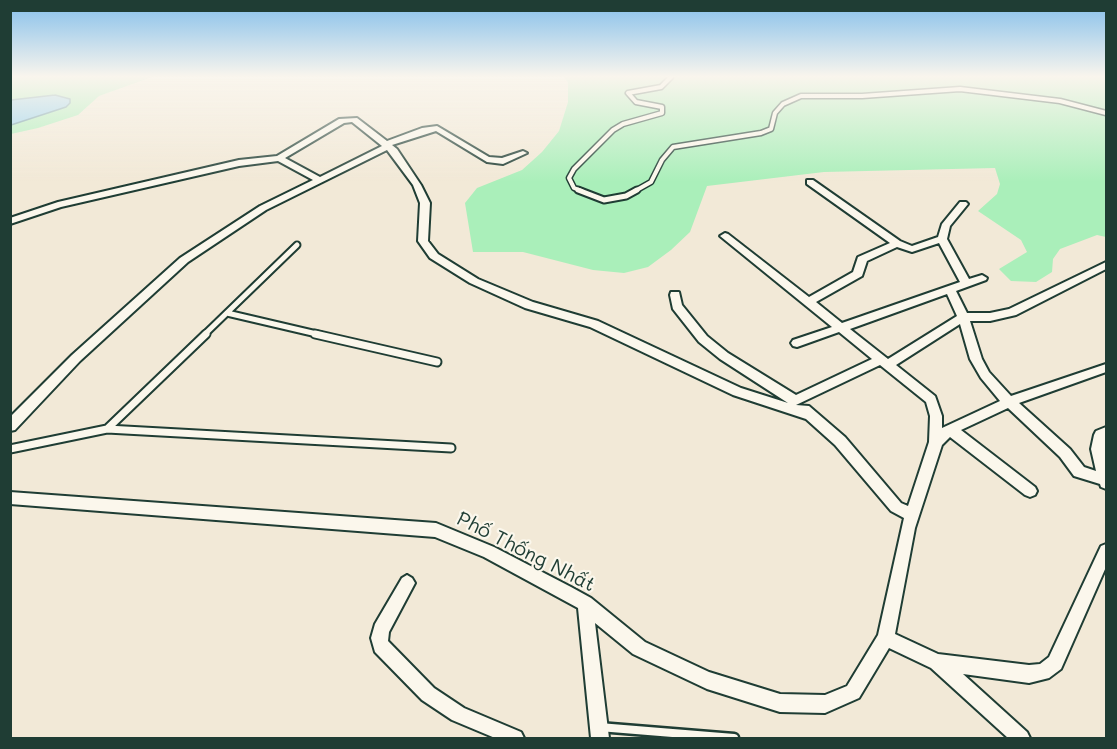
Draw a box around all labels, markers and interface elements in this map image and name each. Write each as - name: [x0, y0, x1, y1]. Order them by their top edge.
- street label: Phố Thống Nhất: [453, 507, 599, 597]

